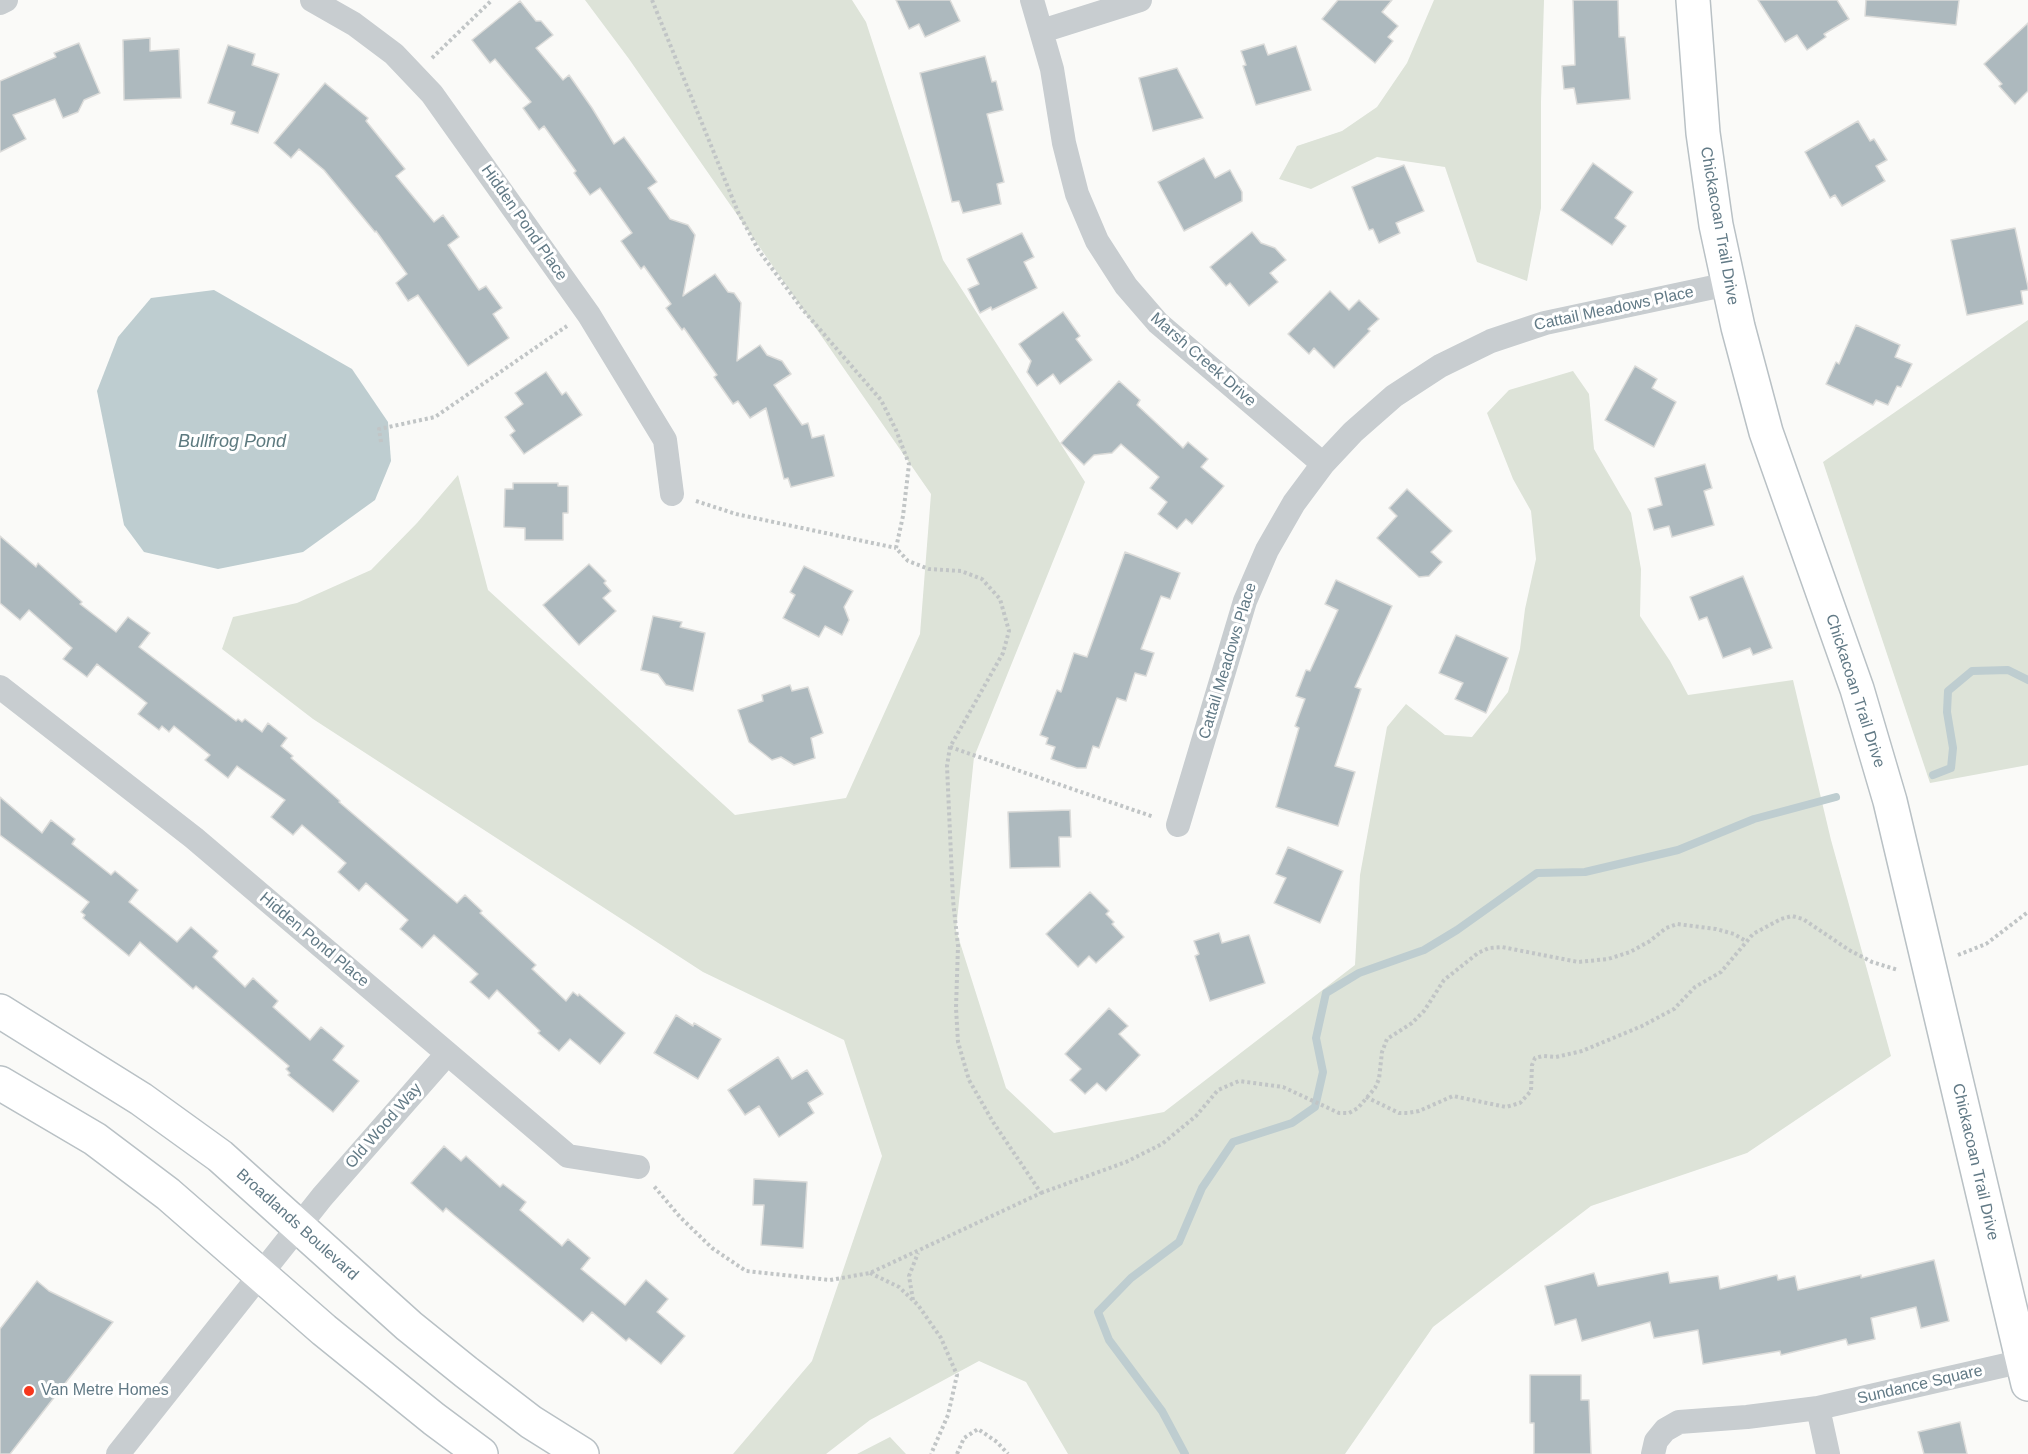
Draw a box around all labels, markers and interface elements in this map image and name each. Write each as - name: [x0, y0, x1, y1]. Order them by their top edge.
- street label: Chickacoan Trail Drive: [1696, 145, 1742, 307]
- street label: Hidden Pond Place: [477, 161, 571, 285]
- street label: Cattail Meadows Place: [1532, 283, 1696, 335]
- street label: Marsh Creek Drive: [1146, 309, 1260, 411]
- water label: Bullfrog Pond: [178, 431, 286, 453]
- street label: Cattail Meadows Place: [1195, 580, 1261, 742]
- street label: Chickacoan Trail Drive: [1821, 612, 1889, 770]
- street label: Hidden Pond Place: [255, 889, 373, 991]
- street label: Old Wood Way: [342, 1079, 426, 1173]
- street label: Chickacoan Trail Drive: [1948, 1082, 2002, 1242]
- street label: Broadlands Boulevard: [232, 1165, 362, 1285]
- street label: Sundance Square: [1855, 1361, 1985, 1409]
- place label: Van Metre Homes: [41, 1381, 169, 1401]
- marker: Van Metre Homes: [22, 1384, 36, 1398]

